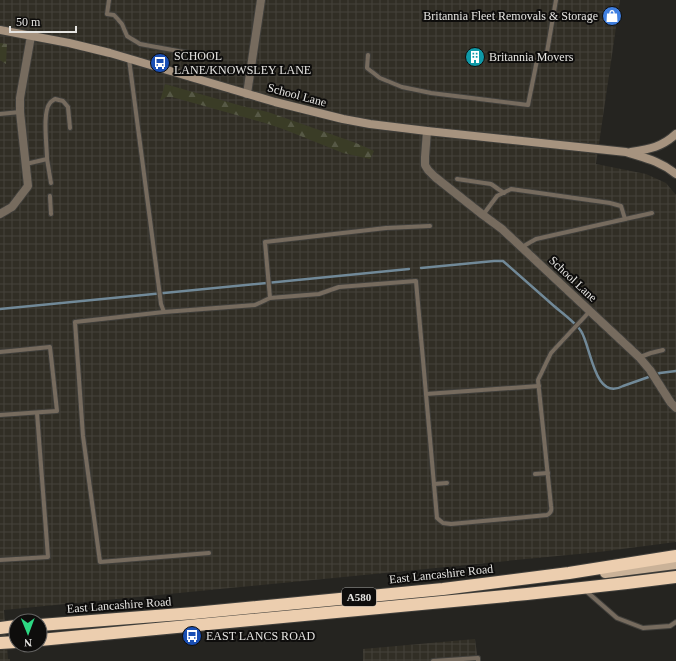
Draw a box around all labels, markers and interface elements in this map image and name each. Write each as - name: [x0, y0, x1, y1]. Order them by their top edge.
- shop icon: Britannia Fleet Removals & Storage: [601, 5, 623, 27]
- scale bar: [10, 8, 76, 34]
- place label: Britannia Fleet Removals & Storage: [423, 9, 598, 23]
- text: 50 m: [16, 15, 41, 29]
- building icon: Britannia Movers: [464, 46, 486, 68]
- place label: SCHOOL LANE/KNOWSLEY LANE: [174, 49, 311, 77]
- place label: Britannia Movers: [489, 50, 574, 64]
- bus stop icon: SCHOOL LANE/KNOWSLEY LANE: [149, 52, 171, 74]
- street label: School Lane: [266, 80, 328, 110]
- street label: School Lane: [546, 253, 600, 305]
- street label: East Lancashire Road: [388, 562, 494, 586]
- road number: A580: [342, 588, 376, 606]
- street label: East Lancashire Road: [66, 594, 172, 616]
- north arrow: [8, 613, 48, 653]
- bus stop icon: EAST LANCS ROAD: [181, 625, 203, 647]
- place label: EAST LANCS ROAD: [206, 629, 315, 643]
- text: N: [24, 637, 32, 649]

